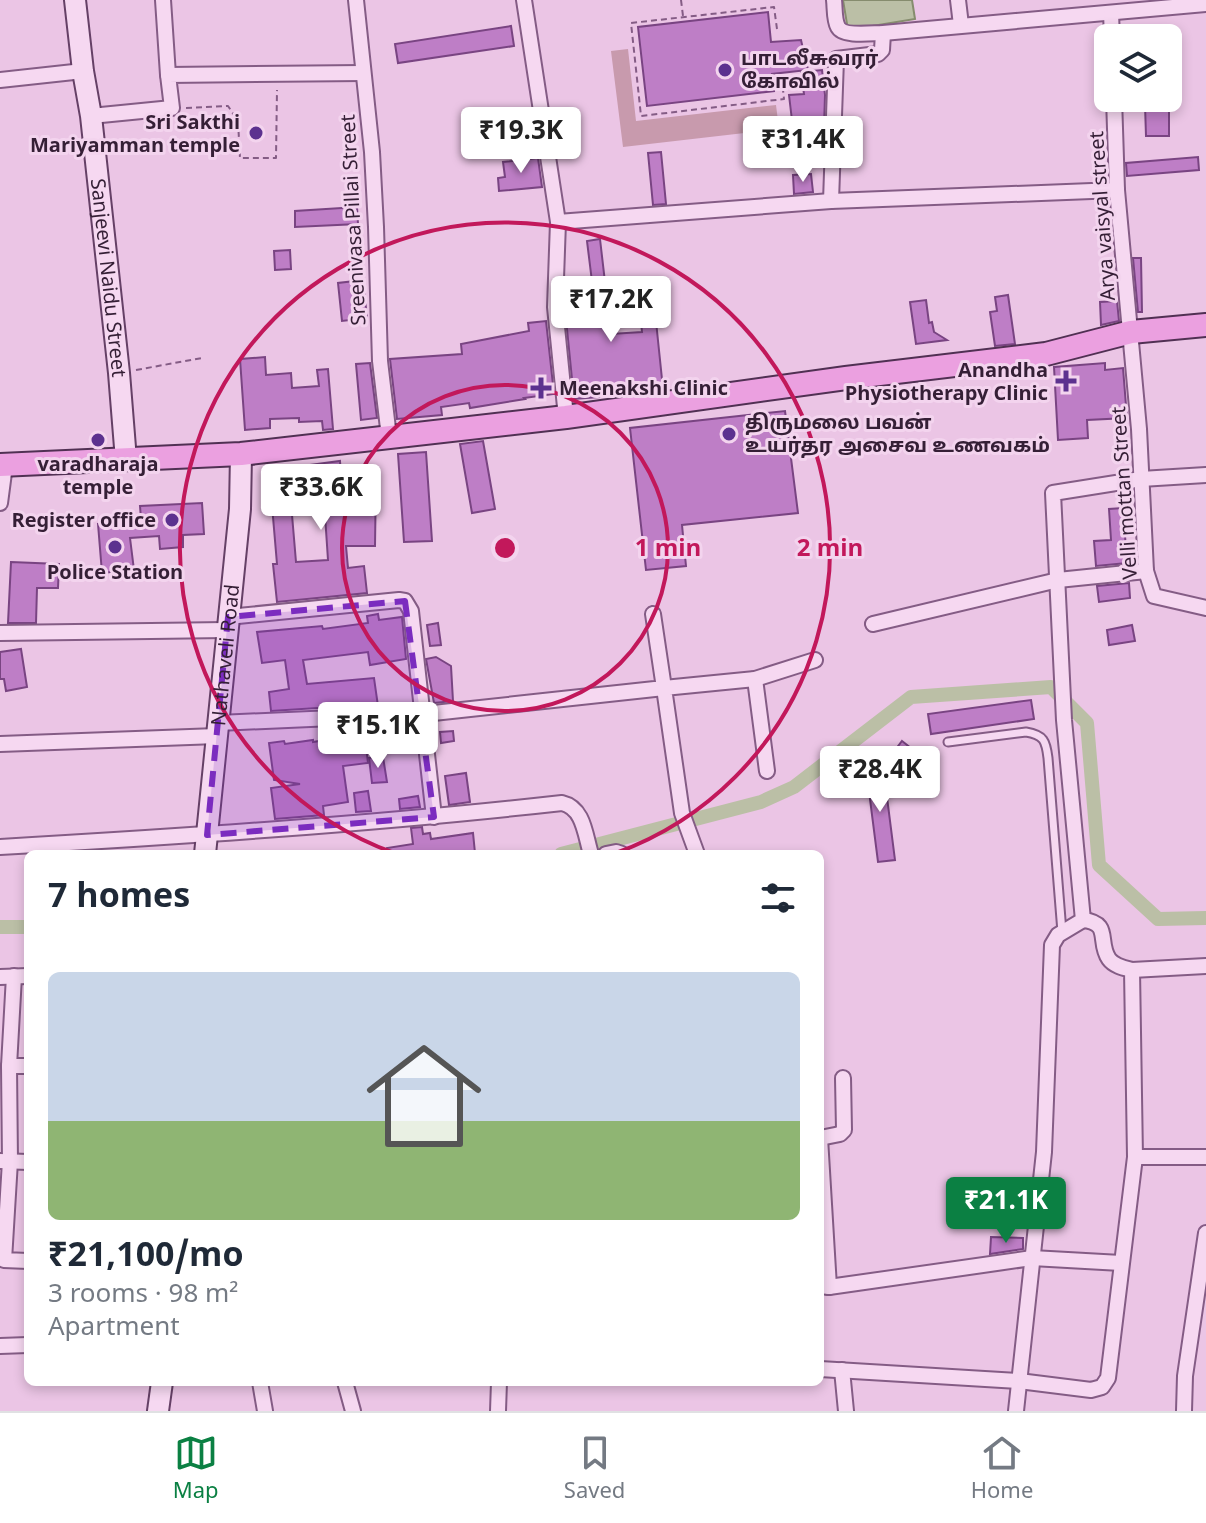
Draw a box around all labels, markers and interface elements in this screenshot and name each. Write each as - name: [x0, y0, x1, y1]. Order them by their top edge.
- map controls: [1094, 24, 1182, 112]
- button: layers: [1094, 24, 1182, 112]
- place label: பாடலீசுவரர் கோவில்: [741, 48, 878, 95]
- marker: பாடலீசுவரர் கோவில்: [716, 61, 734, 79]
- pin: ₹19.3K: [456, 107, 586, 175]
- place label: Sri Sakthi Mariyamman temple: [30, 112, 240, 159]
- street label: Sreenivasa Pillai Street: [337, 114, 373, 326]
- text: ₹19.3K: [479, 116, 563, 149]
- pin: ₹31.4K: [738, 116, 868, 184]
- marker: Sri Sakthi Mariyamman temple: [247, 124, 265, 142]
- text: ₹31.4K: [761, 125, 845, 158]
- street label: Arya vaisyal street: [1086, 130, 1122, 301]
- street label: Sanjeevi Naidu Street: [84, 177, 129, 378]
- pin: ₹17.2K: [546, 276, 676, 344]
- text: ₹17.2K: [569, 285, 653, 318]
- place label: Anandha Physiotherapy Clinic: [845, 360, 1048, 407]
- marker: Anandha Physiotherapy Clinic: [1055, 370, 1077, 392]
- marker: Meenakshi Clinic: [530, 377, 552, 399]
- place label: Meenakshi Clinic: [559, 378, 728, 402]
- street label: Velli mottan Street: [1108, 406, 1144, 580]
- place label: திருமலை பவன் உயர்தர அசைவ உணவகம்: [745, 412, 1050, 459]
- marker: திருமலை பவன் உயர்தர அசைவ உணவகம்: [720, 425, 738, 443]
- marker: varadharaja temple: [89, 431, 107, 449]
- place label: varadharaja temple: [37, 454, 159, 501]
- pin: ₹33.6K: [256, 464, 386, 532]
- text: ₹33.6K: [279, 473, 363, 506]
- place label: Register office: [11, 510, 156, 534]
- marker: Register office: [163, 511, 181, 529]
- centre of rings: [491, 534, 519, 562]
- text: 1 min: [635, 535, 701, 565]
- text: 2 min: [797, 535, 863, 565]
- marker: Police Station: [106, 538, 124, 556]
- place label: Police Station: [47, 562, 183, 586]
- street label: Nathaveli Road: [208, 583, 246, 727]
- pin: ₹15.1K: [313, 702, 443, 770]
- text: ₹15.1K: [336, 711, 420, 744]
- pin: ₹28.4K: [815, 746, 945, 814]
- text: ₹28.4K: [838, 755, 922, 788]
- icon: filters: [756, 876, 800, 920]
- text: 7 homes: [48, 877, 190, 920]
- icon: home: [352, 1024, 496, 1168]
- pin: ₹21.1K: [941, 1177, 1071, 1245]
- text: ₹21.1K: [964, 1186, 1048, 1219]
- text: ₹21,100/mo: [48, 1236, 243, 1279]
- text: 3 rooms · 98 m²: [48, 1279, 238, 1312]
- text: Apartment: [48, 1312, 180, 1345]
- tab: Map: [173, 1431, 219, 1506]
- tab: Saved: [564, 1431, 625, 1506]
- tab: Home: [971, 1431, 1033, 1506]

